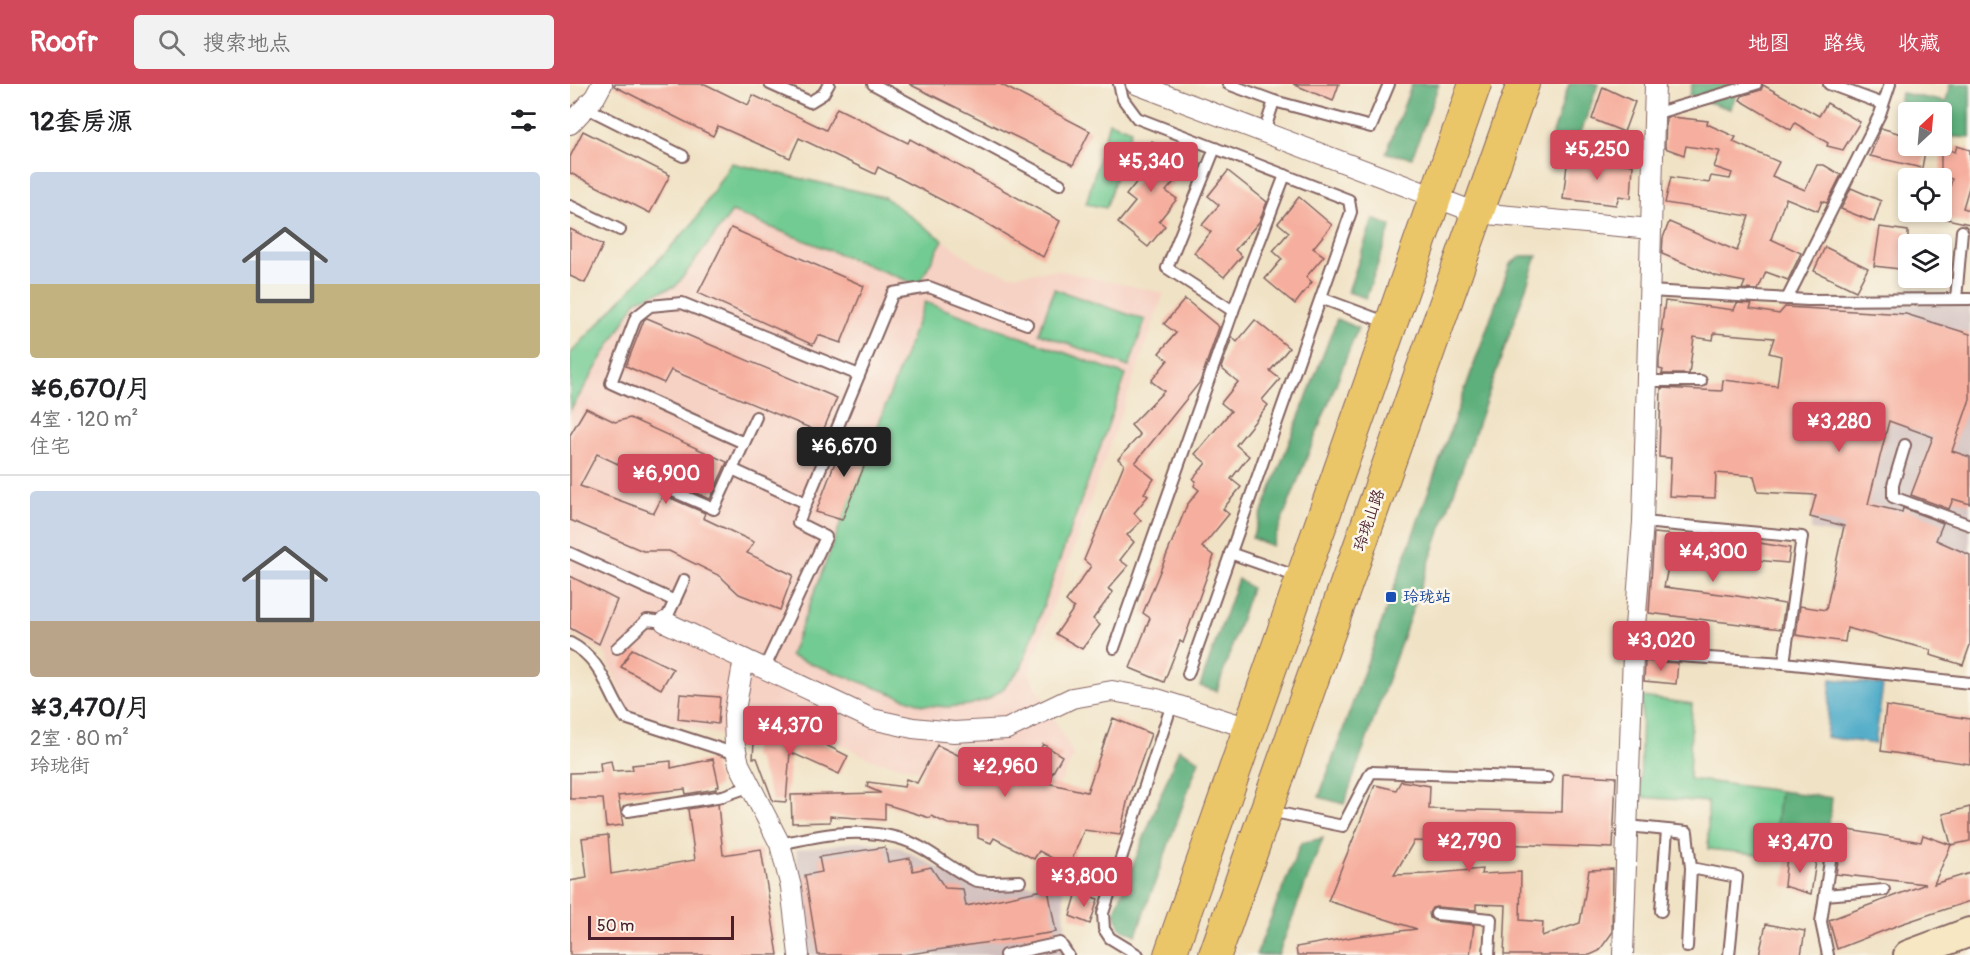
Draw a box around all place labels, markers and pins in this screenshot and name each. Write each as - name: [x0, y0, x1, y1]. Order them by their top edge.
- pin: ¥5,250: [1548, 130, 1646, 181]
- pin: ¥5,340: [1102, 142, 1200, 193]
- pin: ¥3,280: [1790, 402, 1888, 453]
- pin: ¥6,670: [795, 427, 893, 478]
- pin: ¥6,900: [617, 454, 715, 505]
- pin: ¥4,300: [1664, 532, 1762, 583]
- place label: 玲珑站: [1403, 587, 1451, 607]
- marker: 玲珑站: [1384, 590, 1398, 604]
- pin: ¥3,020: [1612, 621, 1710, 672]
- pin: ¥4,370: [741, 706, 839, 757]
- pin: ¥2,960: [956, 747, 1054, 798]
- pin: ¥2,790: [1420, 822, 1518, 873]
- pin: ¥3,470: [1751, 823, 1849, 874]
- pin: ¥3,800: [1035, 857, 1133, 908]

